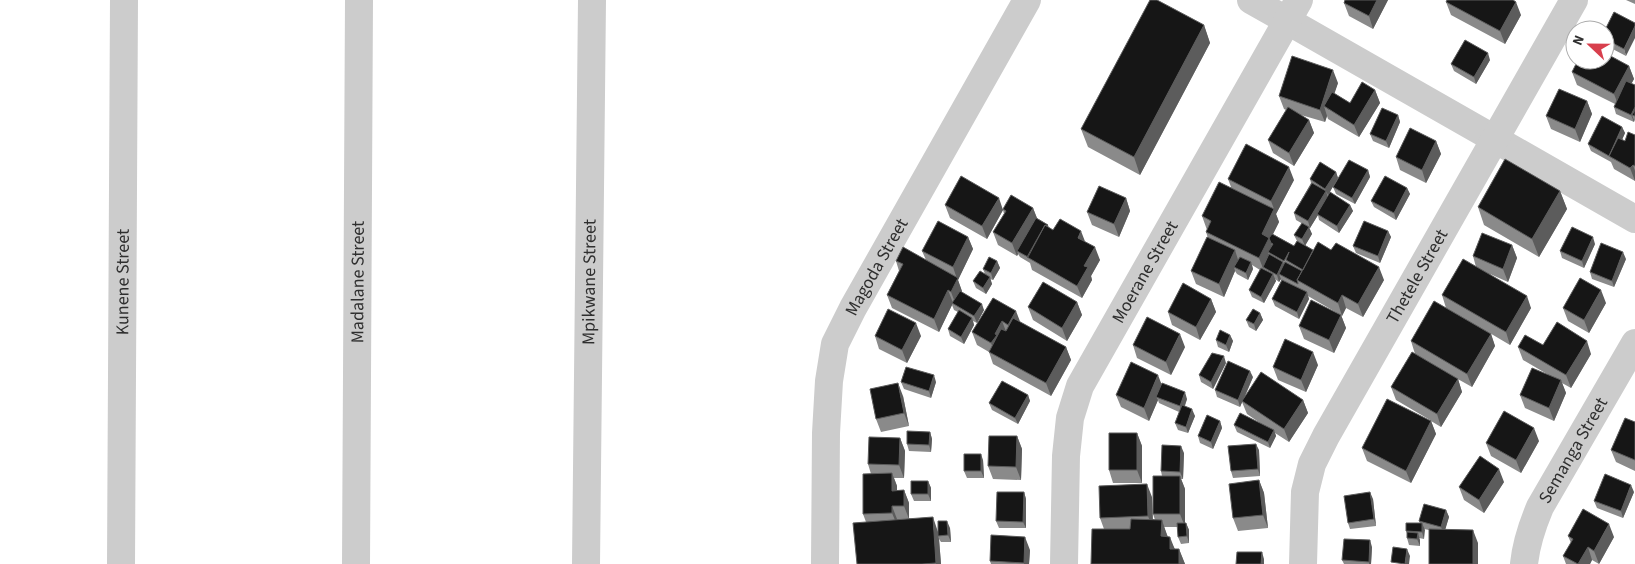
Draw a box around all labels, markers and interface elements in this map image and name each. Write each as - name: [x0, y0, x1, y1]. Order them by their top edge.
- north arrow: [1565, 20, 1615, 70]
- text: N: [1568, 32, 1590, 49]
- street label: Magoda Street: [839, 214, 914, 320]
- street label: Moerane Street: [1106, 216, 1184, 328]
- street label: Mpikwane Street: [576, 219, 603, 345]
- street label: Madalane Street: [345, 221, 371, 343]
- street label: Thetele Street: [1380, 225, 1454, 328]
- street label: Kunene Street: [110, 229, 136, 335]
- street label: Semanga Street: [1533, 393, 1614, 508]

